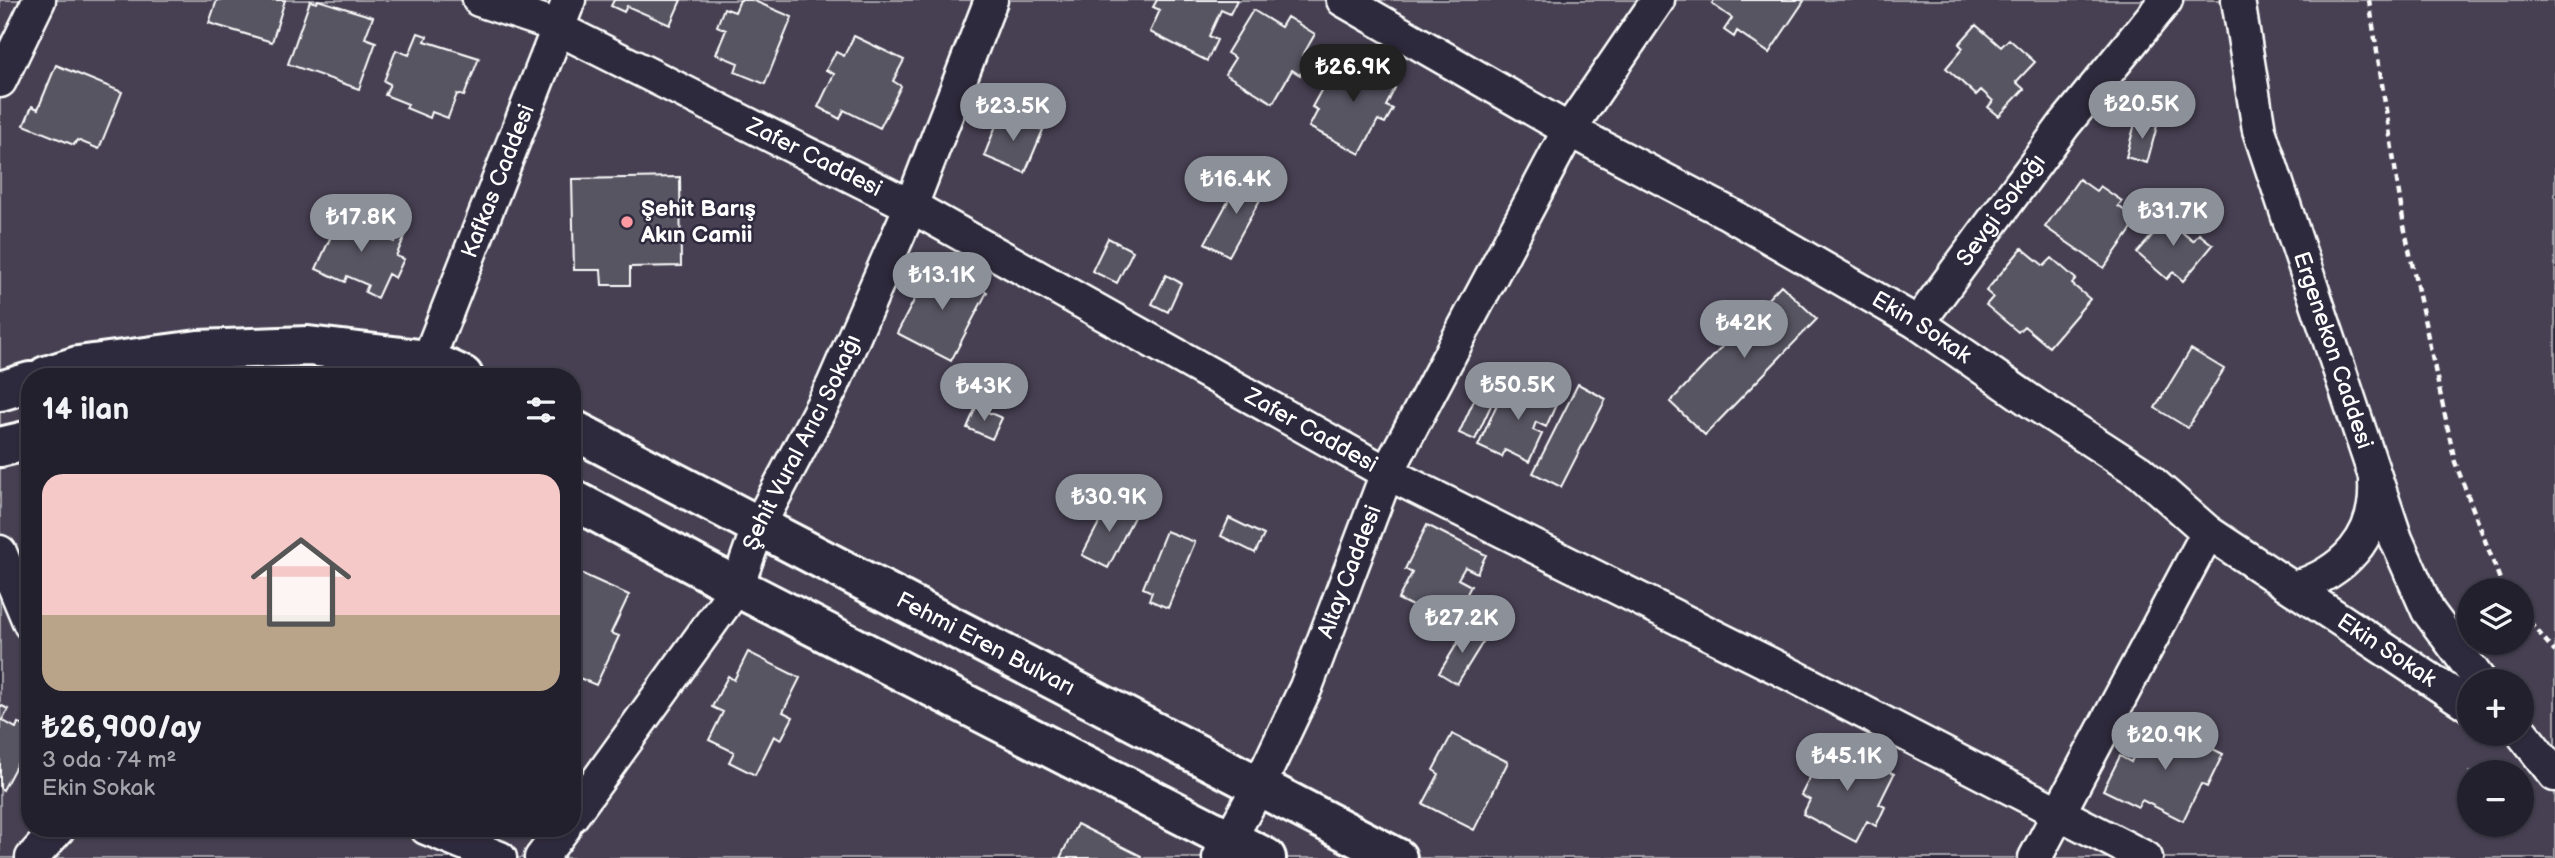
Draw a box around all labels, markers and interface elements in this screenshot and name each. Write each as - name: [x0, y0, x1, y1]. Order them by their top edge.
- pin: ₺26.9K: [1296, 44, 1410, 104]
- text: ₺26.9K: [1315, 53, 1391, 81]
- pin: ₺20.5K: [2085, 82, 2199, 141]
- pin: ₺23.5K: [956, 83, 1070, 143]
- text: ₺20.5K: [2105, 90, 2179, 118]
- text: ₺23.5K: [976, 92, 1050, 120]
- street label: Kafkas Caddesi: [455, 100, 541, 262]
- street label: Zafer Caddesi: [741, 111, 887, 203]
- street label: Sevgi Sokağı: [1951, 149, 2052, 272]
- pin: ₺16.4K: [1179, 156, 1293, 216]
- text: ₺16.4K: [1200, 165, 1272, 193]
- pin: ₺31.7K: [2116, 188, 2230, 248]
- pin: ₺17.8K: [304, 194, 418, 254]
- place label: Şehit Barış Akın Camii: [640, 195, 756, 249]
- text: ₺31.7K: [2138, 197, 2208, 225]
- text: ₺17.8K: [326, 203, 396, 231]
- marker: Şehit Barış Akın Camii: [619, 214, 635, 230]
- street label: Ergenekon Caddesi: [2287, 248, 2379, 452]
- pin: ₺13.1K: [885, 252, 999, 312]
- text: ₺13.1K: [909, 261, 975, 289]
- street label: Ekin Sokak: [1867, 285, 1977, 370]
- pin: ₺42K: [1703, 300, 1785, 360]
- text: ₺42K: [1716, 309, 1772, 337]
- street label: Şehit Vural Arıcı Sokağı: [737, 330, 867, 554]
- pin: ₺50.5K: [1461, 362, 1575, 422]
- pin: ₺43K: [943, 364, 1025, 423]
- text: ₺50.5K: [1481, 371, 1555, 399]
- text: ₺43K: [956, 372, 1012, 400]
- street label: Zafer Caddesi: [1239, 382, 1382, 479]
- icon: filters: [522, 391, 560, 429]
- text: 14 ilan: [42, 392, 129, 428]
- pin: ₺30.9K: [1052, 475, 1166, 534]
- text: ₺30.9K: [1071, 483, 1147, 511]
- street label: Altay Caddesi: [1312, 502, 1387, 642]
- icon: home: [238, 519, 364, 645]
- map controls: [2457, 578, 2534, 837]
- button: layers: [2457, 578, 2534, 655]
- street label: Fehmi Eren Bulvarı: [891, 586, 1079, 702]
- pin: ₺27.2K: [1405, 596, 1519, 655]
- text: ₺27.2K: [1425, 604, 1499, 632]
- street label: Ekin Sokak: [2332, 608, 2442, 694]
- button: +: [2457, 669, 2534, 746]
- text: ₺26,900/ay: [42, 710, 201, 746]
- pin: ₺20.9K: [2108, 712, 2222, 772]
- text: ₺20.9K: [2127, 721, 2203, 749]
- pin: ₺45.1K: [1790, 734, 1904, 793]
- text: ₺45.1K: [1812, 742, 1882, 770]
- text: 3 oda · 74 m²: [42, 746, 177, 774]
- button: −: [2457, 760, 2534, 837]
- text: Ekin Sokak: [42, 774, 155, 802]

